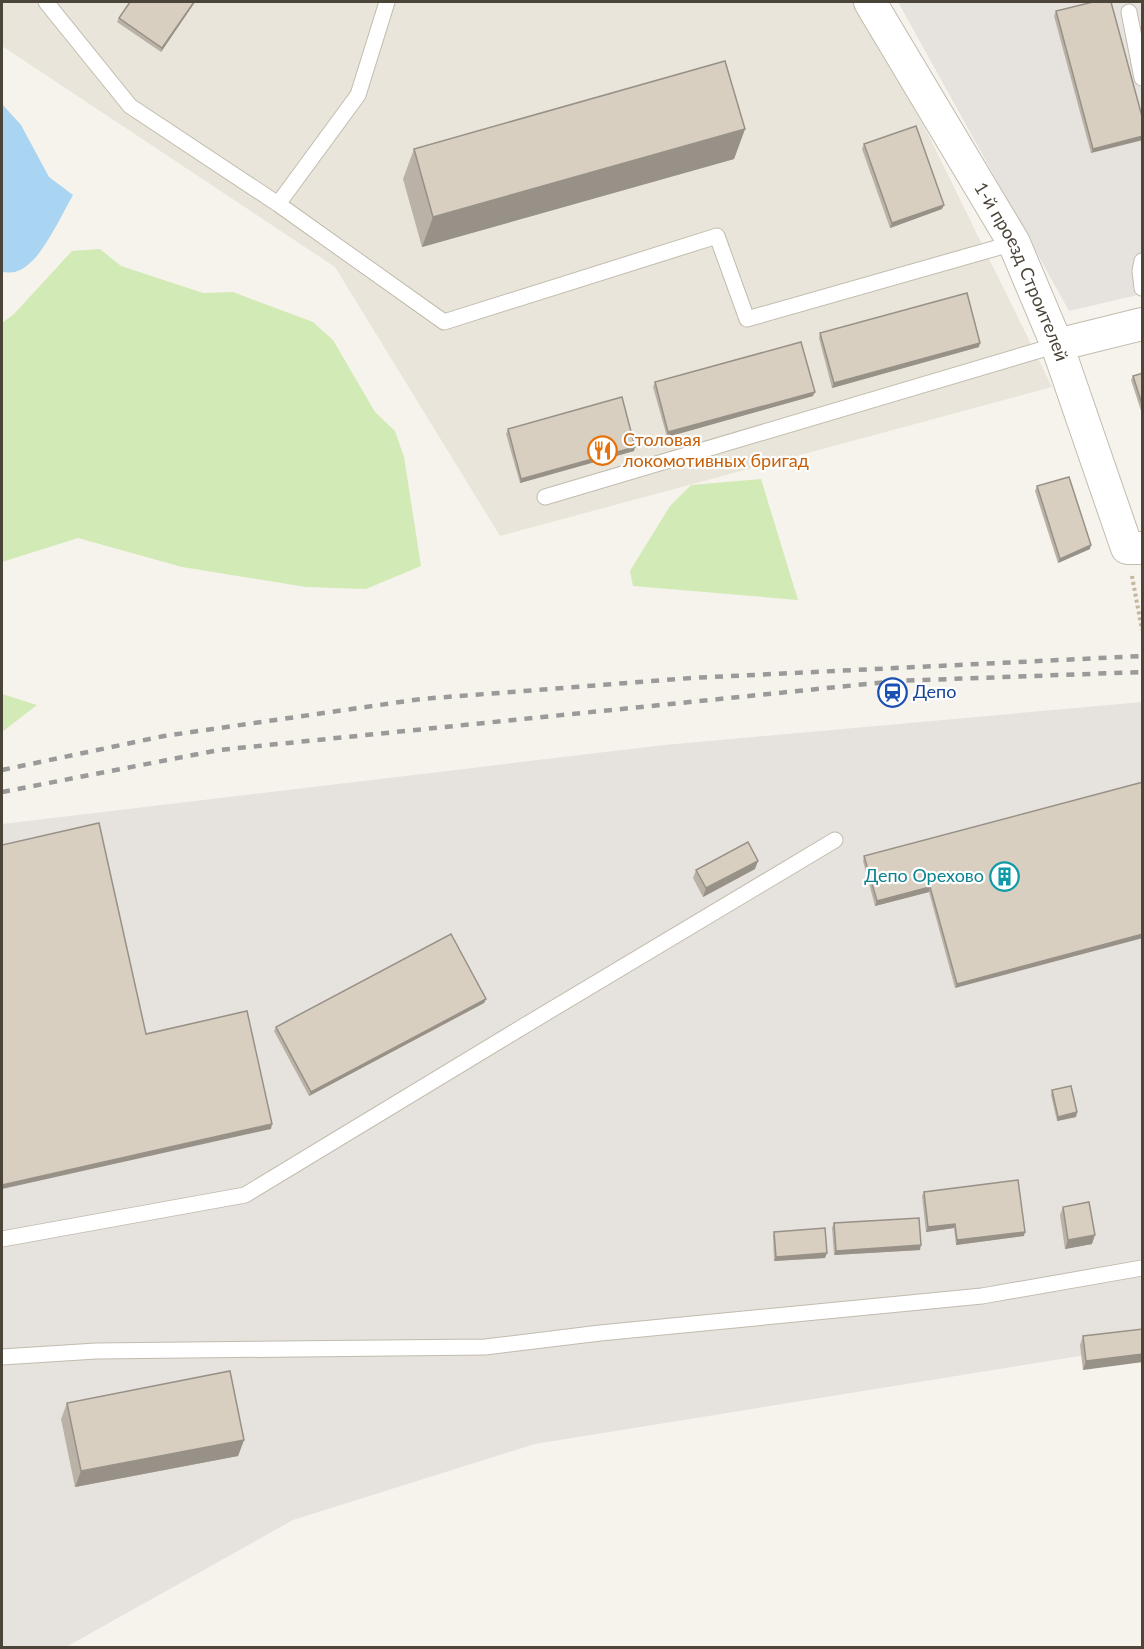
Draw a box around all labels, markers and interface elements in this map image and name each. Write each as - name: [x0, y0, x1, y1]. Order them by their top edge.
- street label: 1-й проезд Строителей: [970, 178, 1074, 364]
- place label: Столовая локомотивных бригад: [623, 428, 809, 471]
- restaurant icon: Столовая локомотивных бригад: [586, 434, 618, 466]
- station icon: Депо: [876, 676, 908, 708]
- place label: Депо: [913, 680, 956, 702]
- building icon: Депо Орехово: [989, 860, 1021, 892]
- place label: Депо Орехово: [864, 864, 984, 886]

